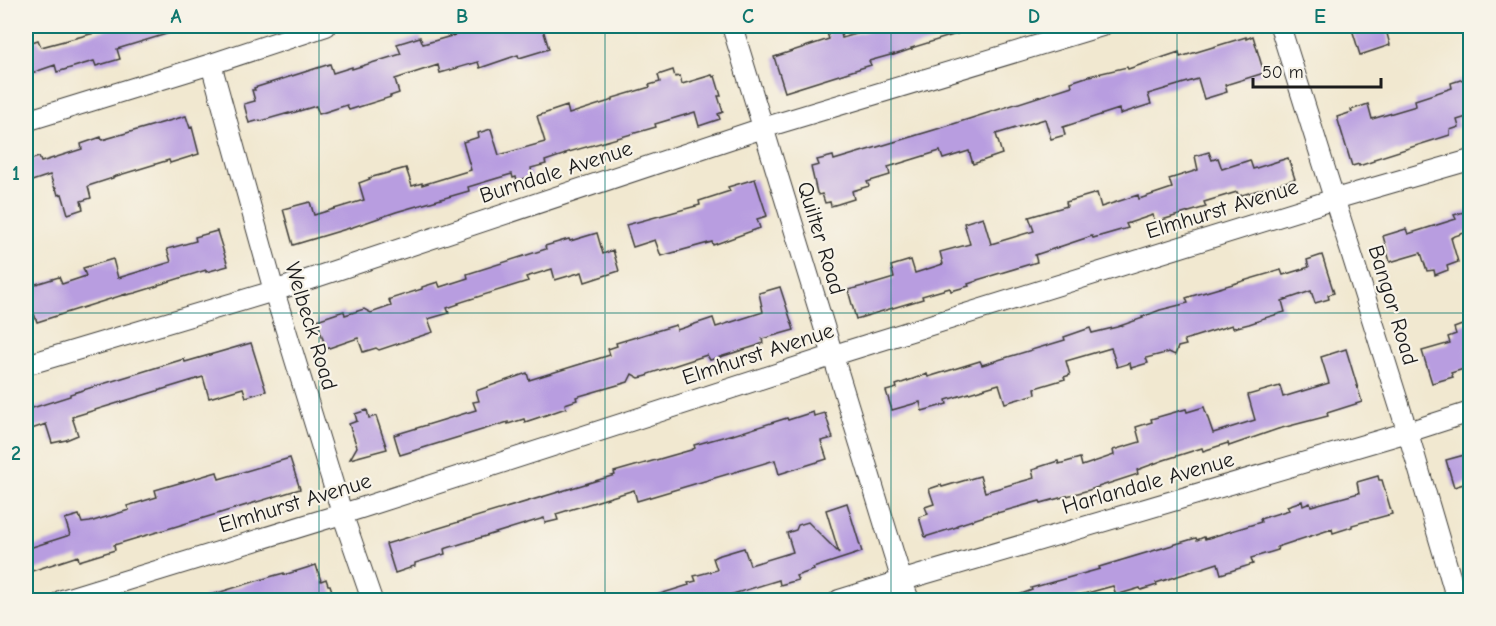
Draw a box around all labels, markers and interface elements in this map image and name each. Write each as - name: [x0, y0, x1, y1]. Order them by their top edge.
- text: A: [170, 5, 182, 28]
- text: B: [456, 5, 468, 28]
- text: C: [742, 5, 754, 28]
- text: D: [1028, 5, 1040, 28]
- text: E: [1314, 5, 1326, 28]
- scale bar: [1253, 51, 1380, 89]
- text: 50 m: [1262, 62, 1304, 83]
- street label: Burndale Avenue: [476, 135, 636, 209]
- text: 1: [12, 162, 20, 185]
- street label: Elmhurst Avenue: [1143, 173, 1301, 245]
- street label: Quilter Road: [791, 178, 851, 298]
- street label: Bangor Road: [1362, 242, 1424, 368]
- street label: Welbeck Road: [279, 259, 343, 393]
- street label: Elmhurst Avenue: [679, 317, 837, 391]
- text: 2: [11, 442, 21, 465]
- street label: Harlandale Avenue: [1059, 446, 1237, 520]
- street label: Elmhurst Avenue: [216, 467, 374, 539]

